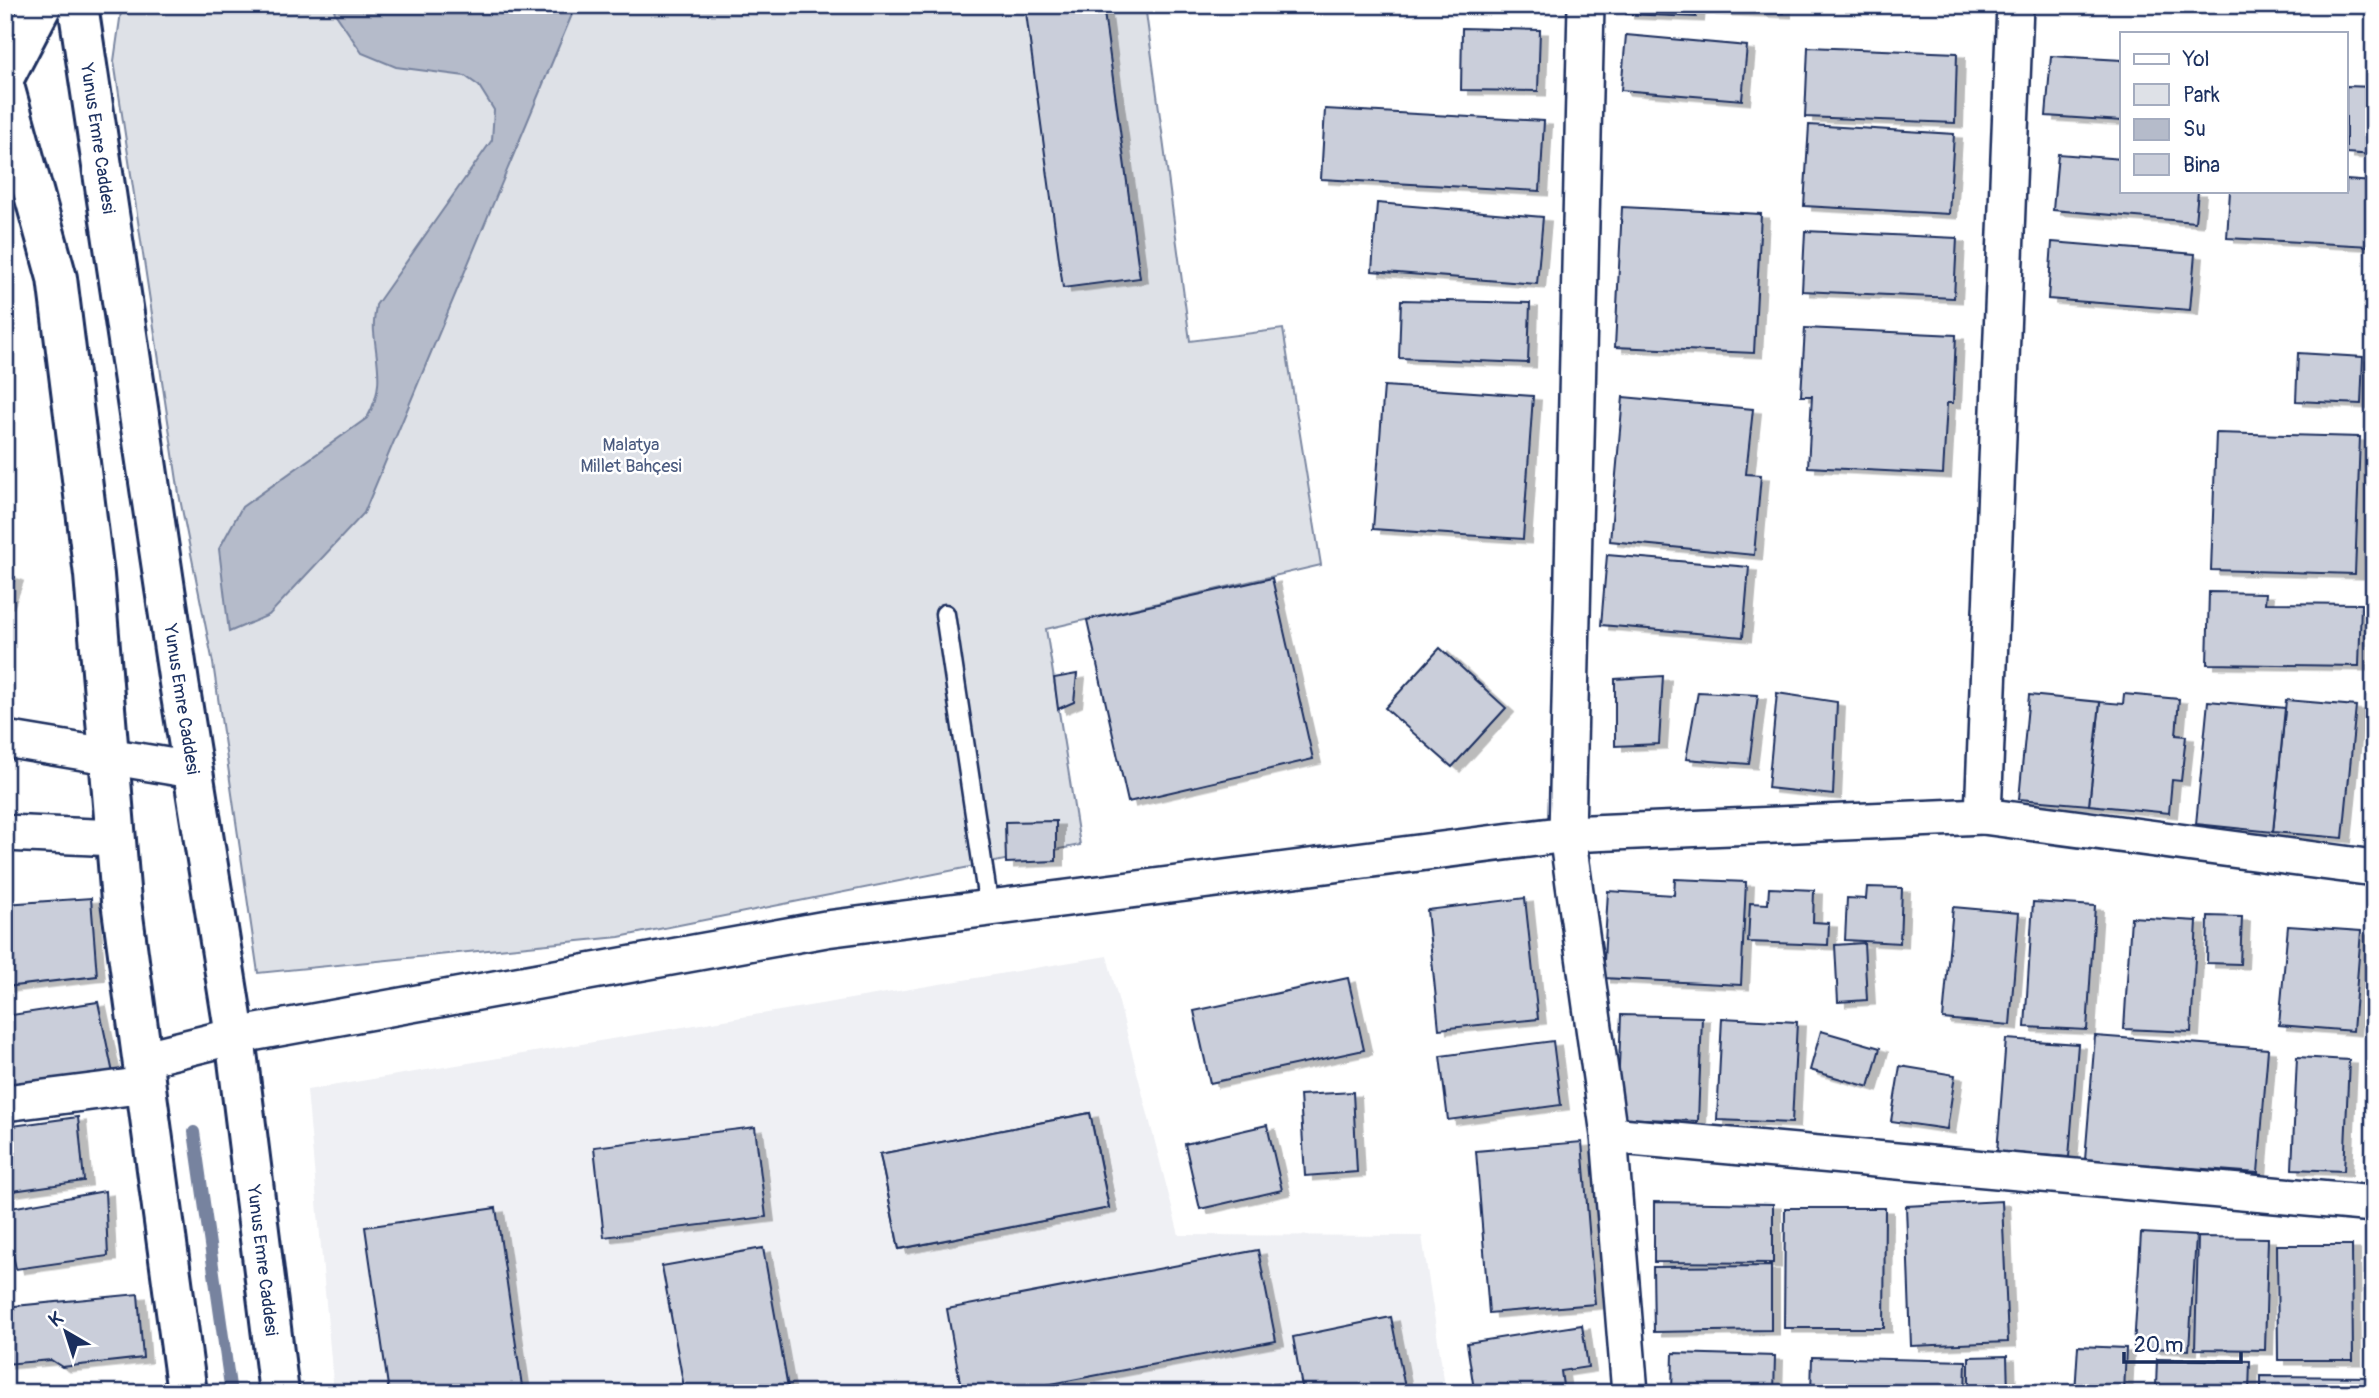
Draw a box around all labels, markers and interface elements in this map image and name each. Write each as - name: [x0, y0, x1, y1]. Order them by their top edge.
- legend: [2120, 32, 2348, 192]
- text: Yol: [2182, 46, 2210, 73]
- street label: Yunus Emre Caddesi: [75, 61, 120, 215]
- text: Park: [2183, 82, 2220, 109]
- text: Su: [2183, 116, 2206, 143]
- text: Bina: [2183, 152, 2220, 179]
- park label: Malatya Millet Bahçesi: [580, 434, 682, 478]
- street label: Yunus Emre Caddesi: [158, 622, 204, 776]
- street label: Yunus Emre Caddesi: [241, 1183, 283, 1337]
- north arrow: [32, 1296, 102, 1366]
- text: K: [44, 1306, 68, 1333]
- scale bar: [2124, 1321, 2241, 1365]
- text: 20 m: [2134, 1332, 2183, 1359]

